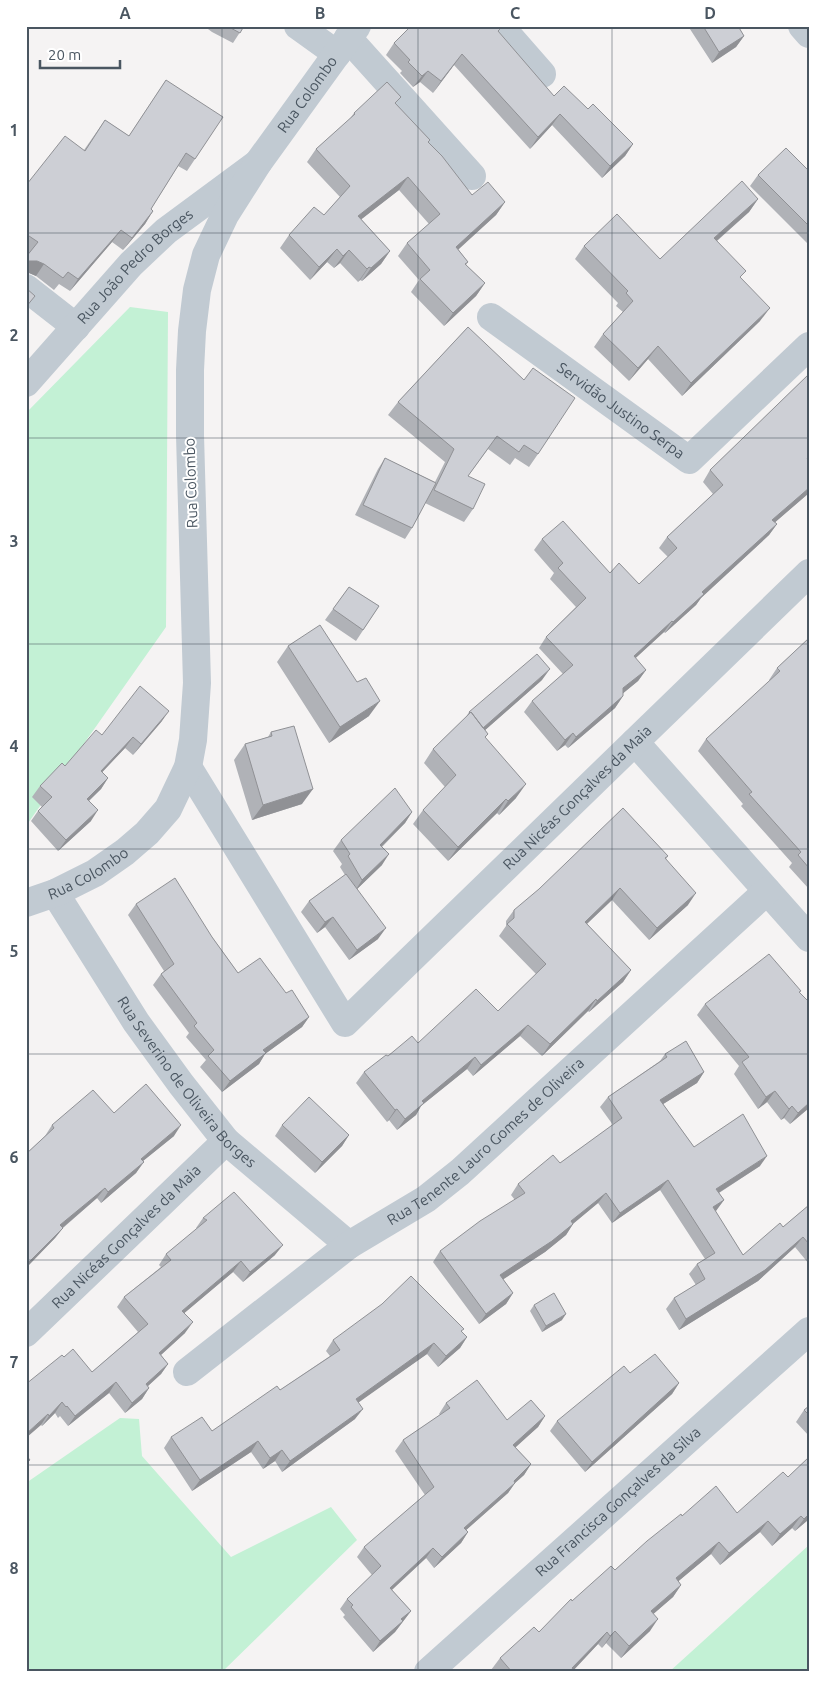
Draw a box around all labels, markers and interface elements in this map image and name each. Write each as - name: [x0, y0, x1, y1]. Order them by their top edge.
- text: A: [119, 4, 131, 22]
- text: B: [315, 4, 325, 22]
- text: C: [510, 4, 520, 22]
- text: D: [704, 4, 716, 22]
- scale bar: [40, 38, 120, 70]
- text: 20 m: [48, 46, 81, 63]
- street label: Rua Colombo: [274, 53, 340, 136]
- text: 1: [9, 121, 19, 139]
- street label: Rua João Pedro Borges: [73, 205, 196, 327]
- text: 2: [9, 326, 19, 344]
- street label: Servidão Justino Serpa: [554, 359, 688, 462]
- street label: Rua Colombo: [180, 438, 201, 528]
- text: 3: [9, 532, 19, 550]
- street label: Rua Nicéas Gonçalves da Maia: [499, 722, 655, 873]
- text: 4: [9, 737, 19, 755]
- street label: Rua Colombo: [46, 843, 131, 903]
- text: 5: [9, 942, 19, 960]
- street label: Rua Severino de Oliveira Borges: [114, 993, 260, 1171]
- street label: Rua Tenente Lauro Gomes de Oliveira: [384, 1054, 587, 1228]
- text: 6: [9, 1148, 19, 1166]
- street label: Rua Nicéas Gonçalves da Maia: [48, 1161, 204, 1312]
- text: 7: [9, 1353, 19, 1371]
- street label: Rua Francisca Gonçalves da Silva: [532, 1423, 704, 1580]
- text: 8: [9, 1559, 19, 1577]

